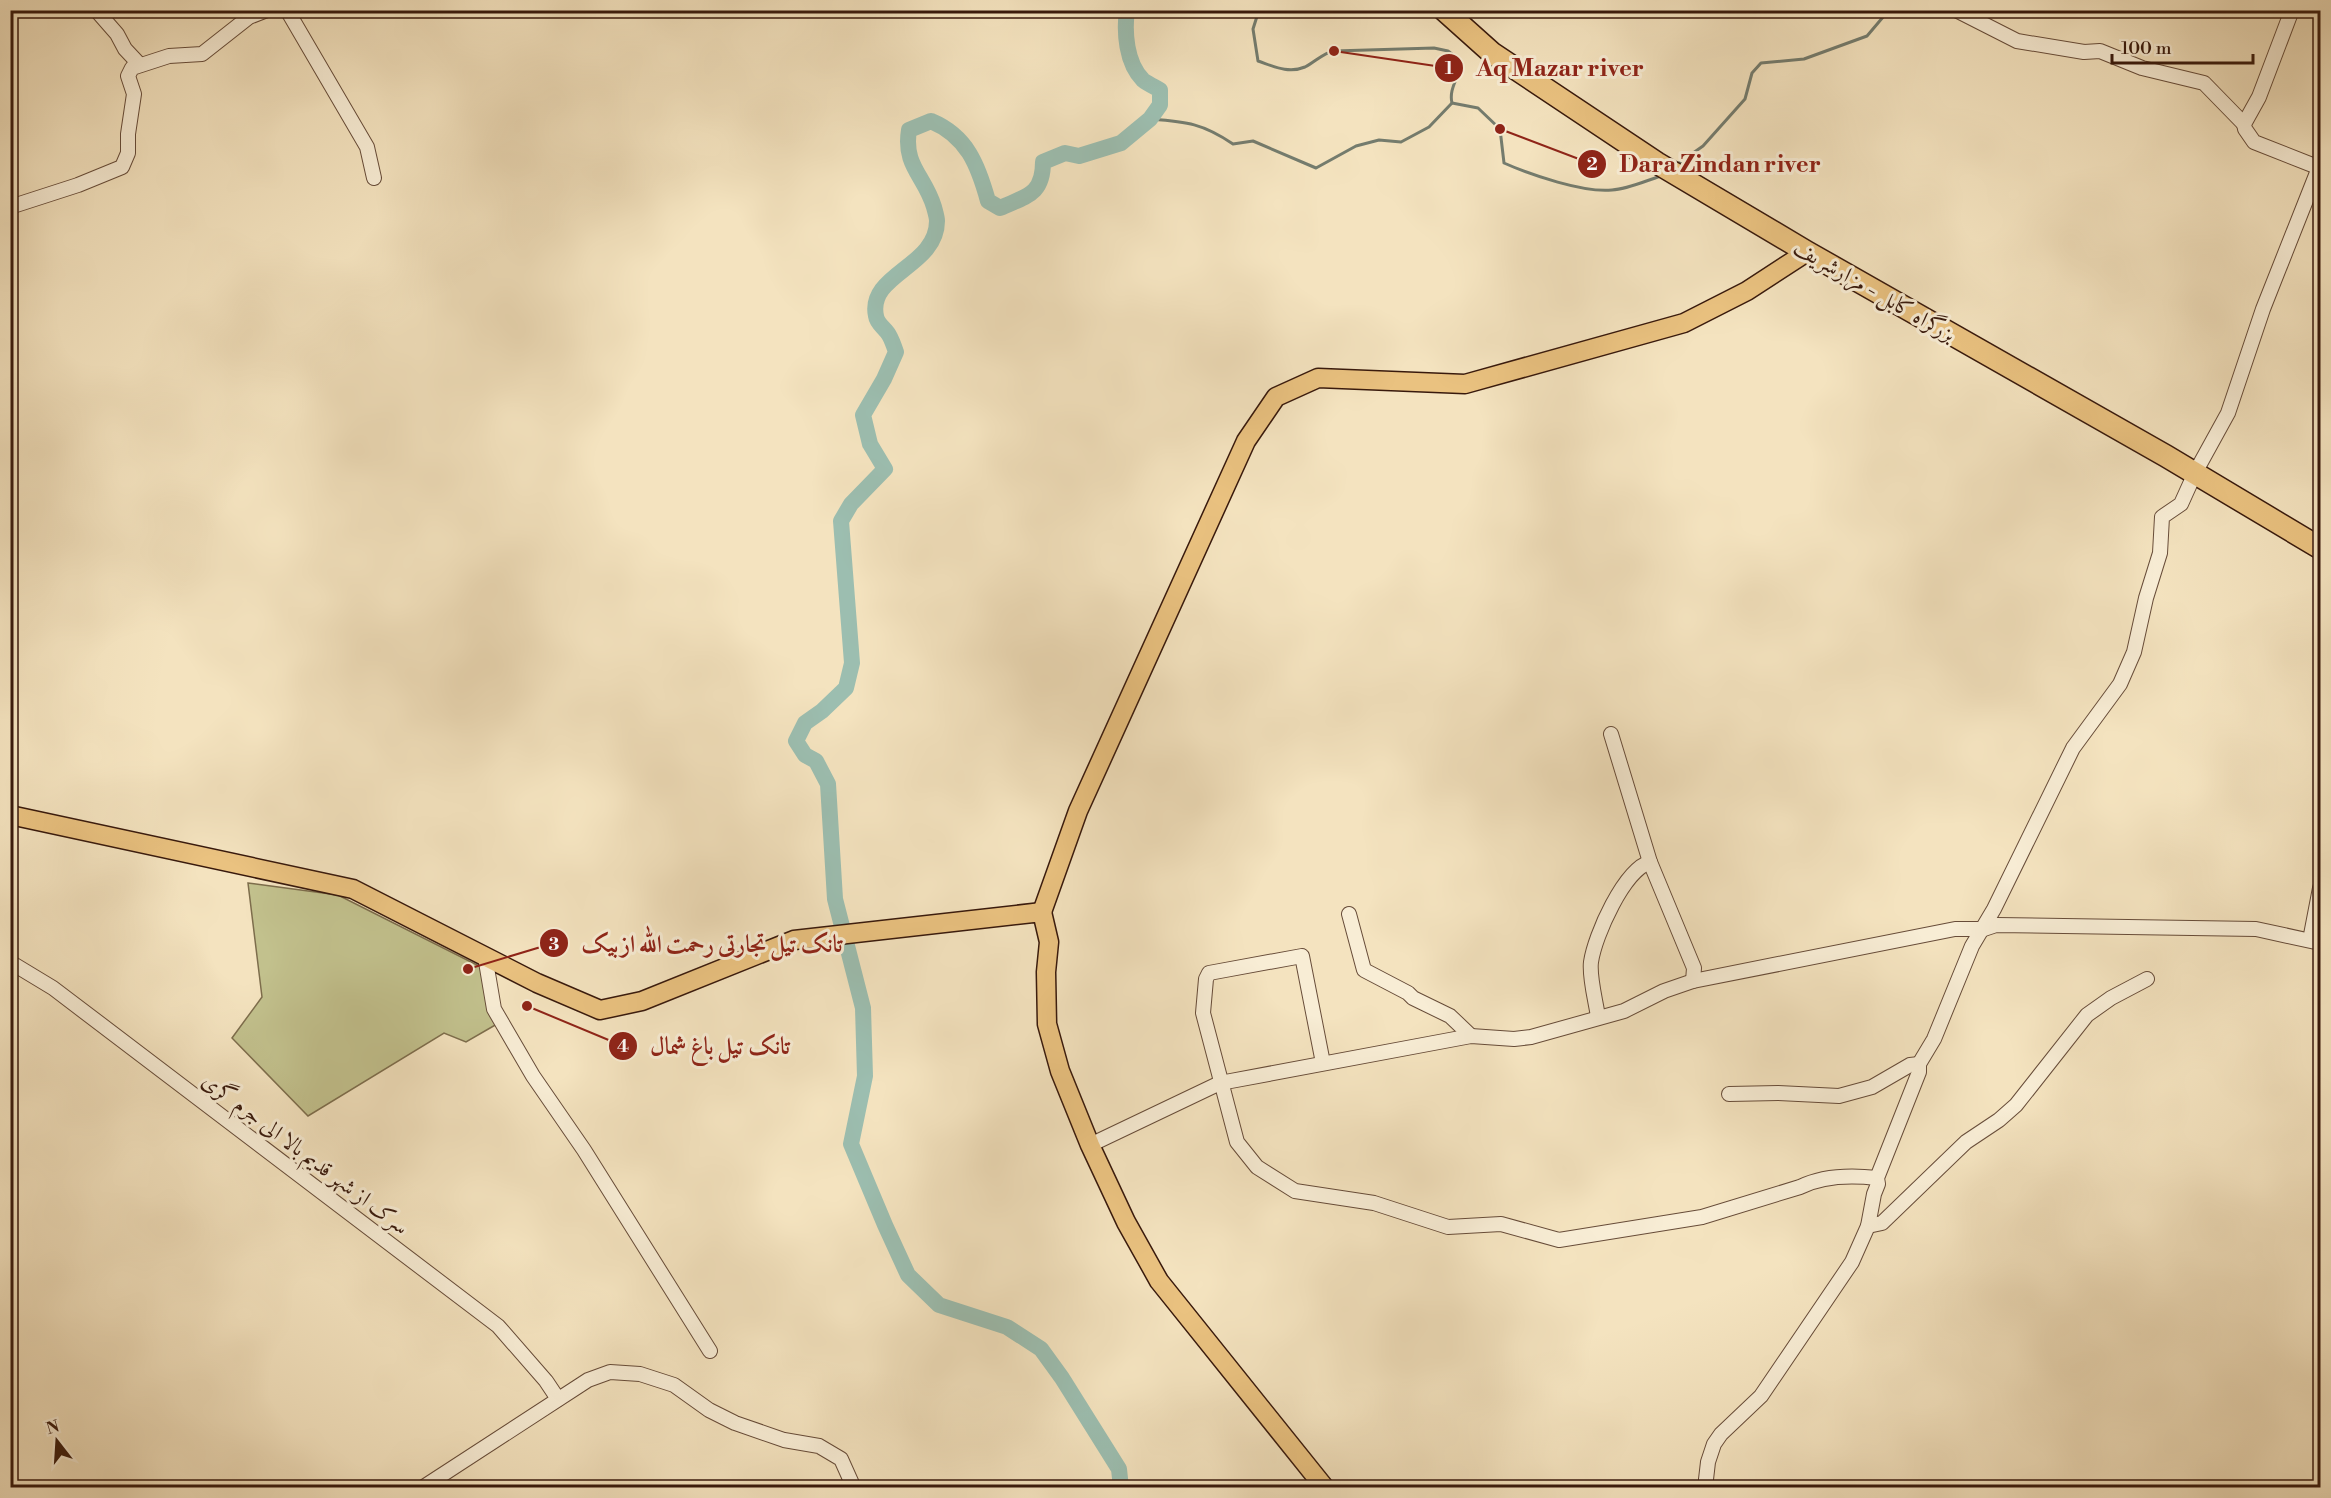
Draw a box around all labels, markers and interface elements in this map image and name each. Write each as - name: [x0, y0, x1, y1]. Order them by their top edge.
- scale bar: [2112, 27, 2253, 65]
- text: 100 m: [2121, 37, 2172, 60]
- callout: Aq Mazar river: [1434, 47, 1656, 89]
- text: Aq Mazar river: [1475, 54, 1644, 84]
- text: 1: [1445, 57, 1454, 80]
- callout: Dara Zindan river: [1577, 143, 1833, 185]
- text: Dara Zindan river: [1619, 150, 1821, 180]
- text: 2: [1586, 153, 1598, 176]
- street label: بزرگراه کابل - مزارشریف: [1788, 232, 1961, 349]
- callout: تانک تیل تجارتی رحمت الله ازبیک: [539, 922, 855, 964]
- text: تانک تیل تجارتی رحمت الله ازبیک: [581, 925, 844, 961]
- text: 3: [549, 933, 560, 956]
- callout: تانک تیل باغ شمال: [608, 1025, 802, 1067]
- text: تانک تیل باغ شمال: [650, 1032, 792, 1066]
- text: 4: [617, 1035, 629, 1058]
- street label: سرک از شهر قدیم بالا الی جرم گری: [193, 1066, 415, 1245]
- north arrow: [27, 1411, 87, 1471]
- text: N: [44, 1416, 62, 1439]

